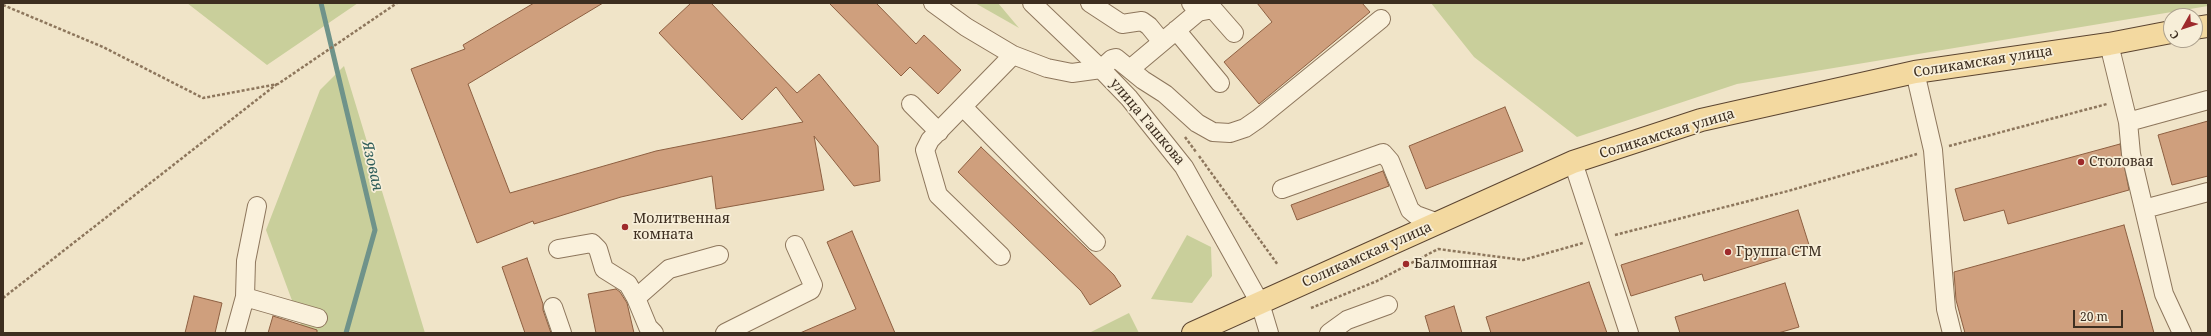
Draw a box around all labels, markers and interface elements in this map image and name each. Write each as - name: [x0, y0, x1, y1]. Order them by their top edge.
- north arrow: [2163, 8, 2203, 48]
- text: С: [2166, 28, 2182, 43]
- street label: Соликамская улица: [1912, 43, 2054, 81]
- street label: улица Гашкова: [1106, 75, 1188, 169]
- street label: Соликамская улица: [1597, 105, 1737, 163]
- water label: Язовая: [358, 139, 386, 193]
- place label: Столовая: [2089, 154, 2153, 170]
- marker: Столовая: [2076, 157, 2086, 167]
- place label: Молитвенная комната: [633, 211, 730, 244]
- street label: Соликамская улица: [1299, 219, 1435, 291]
- marker: Молитвенная комната: [620, 222, 630, 232]
- place label: Группа СТМ: [1736, 244, 1822, 260]
- marker: Группа СТМ: [1723, 247, 1733, 257]
- place label: Балмошная: [1414, 256, 1498, 272]
- marker: Балмошная: [1401, 259, 1411, 269]
- scale bar: [2075, 302, 2125, 328]
- text: 20 m: [2080, 308, 2108, 325]

